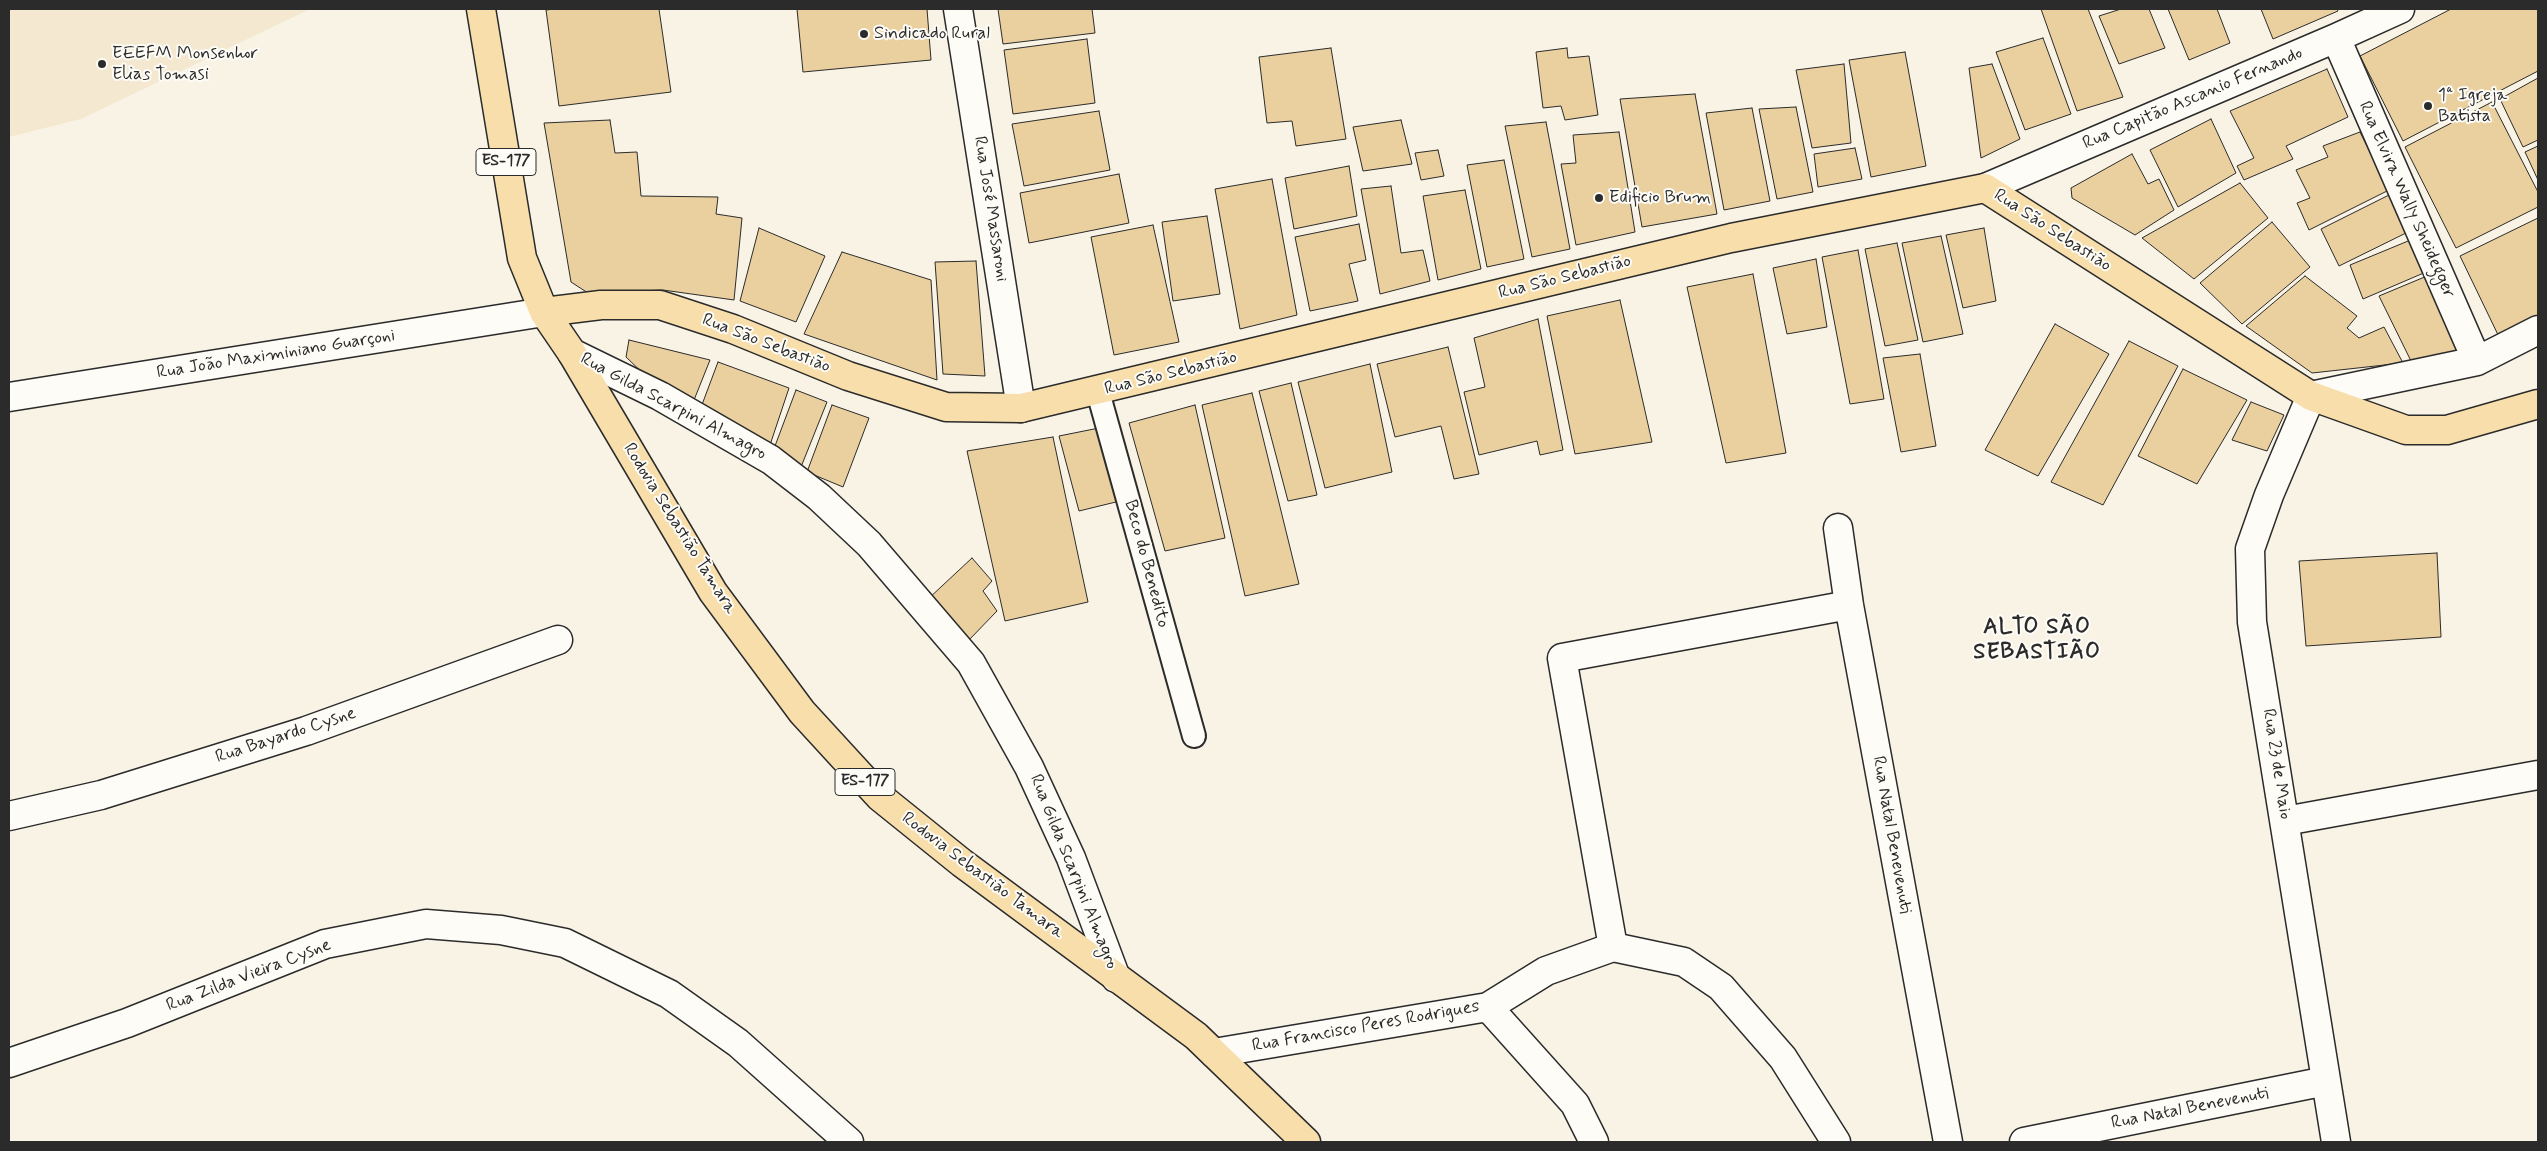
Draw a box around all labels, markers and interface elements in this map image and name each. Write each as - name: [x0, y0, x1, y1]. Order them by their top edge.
- place label: Sindicado Rural: [874, 23, 990, 45]
- marker: Sindicado Rural: [858, 28, 870, 40]
- place label: EEEFM Monsenhor Elias Tomasi: [112, 43, 258, 86]
- street label: Rua Capitão Ascanio Fernando: [2080, 43, 2306, 155]
- marker: EEEFM Monsenhor Elias Tomasi: [96, 58, 108, 70]
- place label: 1ª Igreja Batista: [2438, 85, 2507, 128]
- street label: Rua Elvira Wally Sheidegger: [2353, 98, 2459, 302]
- marker: 1ª Igreja Batista: [2422, 100, 2434, 112]
- street label: Rua José Massaroni: [968, 135, 1012, 283]
- road number: ES-177: [476, 148, 536, 176]
- street label: Rua São Sebastião: [1989, 185, 2115, 277]
- place label: Edificio Brum: [1609, 187, 1711, 209]
- marker: Edificio Brum: [1593, 192, 1605, 204]
- street label: Rua São Sebastião: [1497, 251, 1633, 305]
- street label: Rua São Sebastião: [699, 310, 833, 378]
- street label: Rua João Maximiniano Guarçoni: [155, 325, 397, 385]
- street label: Rua São Sebastião: [1103, 347, 1239, 401]
- street label: Rua Gilda Scarpini Almagro: [576, 349, 770, 465]
- street label: Rodovia Sebastião Tamara: [618, 440, 740, 618]
- street label: Beco do Benedito: [1119, 498, 1173, 630]
- district label: ALTO SÃO SEBASTIÃO: [1975, 615, 2099, 666]
- street label: Rua Bayardo Cysne: [213, 703, 359, 769]
- street label: Rua 23 de Maio: [2257, 707, 2295, 821]
- street label: Rua Natal Benevenuti: [1866, 754, 1916, 916]
- road number: ES-177: [835, 769, 895, 796]
- street label: Rua Gilda Scarpini Almagro: [1024, 772, 1122, 972]
- street label: Rodovia Sebastião Tamara: [897, 808, 1067, 944]
- street label: Rua Zilda Vieira Cysne: [164, 935, 334, 1017]
- street label: Rua Francisco Peres Rodrigues: [1251, 996, 1481, 1058]
- street label: Rua Natal Benevenuti: [2110, 1083, 2270, 1135]

